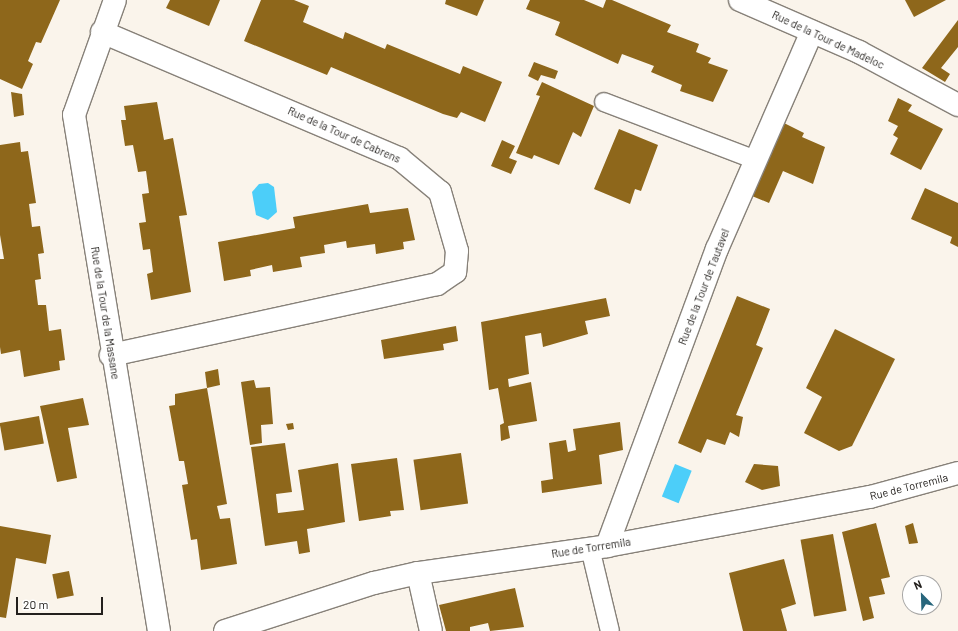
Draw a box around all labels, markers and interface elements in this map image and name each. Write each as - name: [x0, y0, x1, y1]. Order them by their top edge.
- street label: Rue de la Tour de Madeloc: [770, 8, 886, 72]
- street label: Rue de la Tour de Cabrens: [286, 104, 402, 166]
- street label: Rue de la Tour de Tautavel: [676, 227, 732, 347]
- street label: Rue de la Tour de la Massane: [88, 246, 122, 380]
- street label: Rue de Torremila: [869, 471, 949, 503]
- street label: Rue de Torremila: [550, 535, 632, 561]
- north arrow: [902, 575, 942, 615]
- text: N: [912, 577, 923, 592]
- scale bar: [18, 589, 105, 615]
- text: 20 m: [23, 597, 49, 611]

